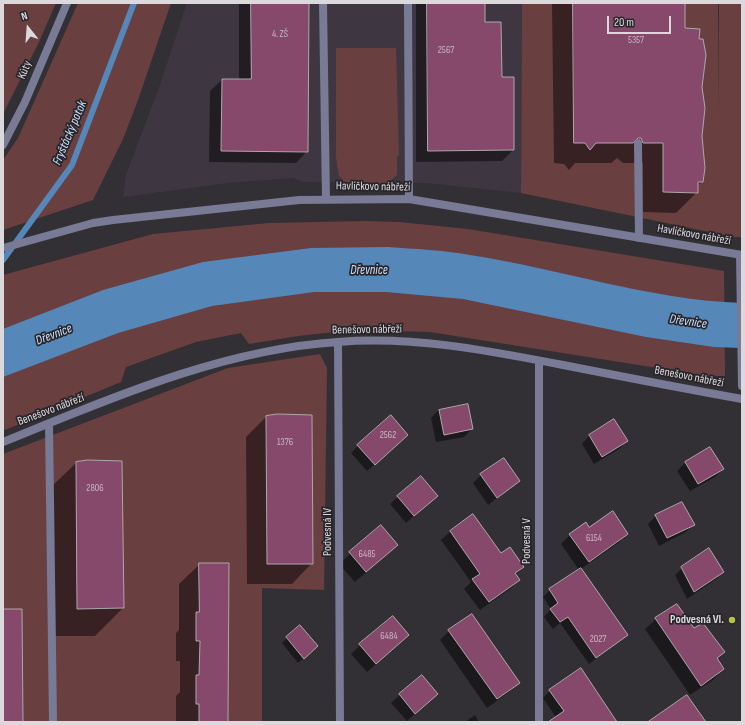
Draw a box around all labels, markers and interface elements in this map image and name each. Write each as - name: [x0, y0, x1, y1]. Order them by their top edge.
- north arrow: [8, 8, 48, 48]
- scale bar: [609, 8, 673, 34]
- text: N: [20, 9, 29, 23]
- text: 20 m: [614, 15, 634, 30]
- house number: 4. ZŠ: [272, 28, 288, 40]
- house number: 5357: [628, 34, 644, 46]
- house number: 2567: [438, 44, 454, 56]
- street label: Kúty: [15, 59, 35, 81]
- water label: Fryštácký potok: [49, 99, 91, 167]
- street label: Havlíčkovo nábřeží: [336, 179, 410, 195]
- street label: Havlíčkovo nábřeží: [656, 221, 732, 249]
- water label: Dřevnice: [350, 263, 388, 279]
- water label: Dřevnice: [668, 312, 708, 332]
- water label: Dřevnice: [34, 321, 74, 349]
- street label: Benešovo nábřeží: [332, 322, 402, 338]
- street label: Benešovo nábřeží: [653, 363, 725, 391]
- street label: Benešovo nábřeží: [16, 391, 86, 429]
- house number: 2562: [380, 429, 396, 441]
- house number: 1376: [277, 436, 293, 448]
- house number: 2806: [86, 482, 104, 494]
- street label: Podvesná IV: [321, 508, 335, 556]
- street label: Podvesná V: [520, 518, 534, 564]
- house number: 6154: [586, 532, 602, 544]
- house number: 6485: [358, 548, 376, 560]
- place label: Podvesná VI.: [670, 613, 724, 627]
- marker: Podvesná VI.: [727, 615, 737, 625]
- house number: 6484: [380, 630, 398, 642]
- house number: 2027: [590, 633, 606, 645]

